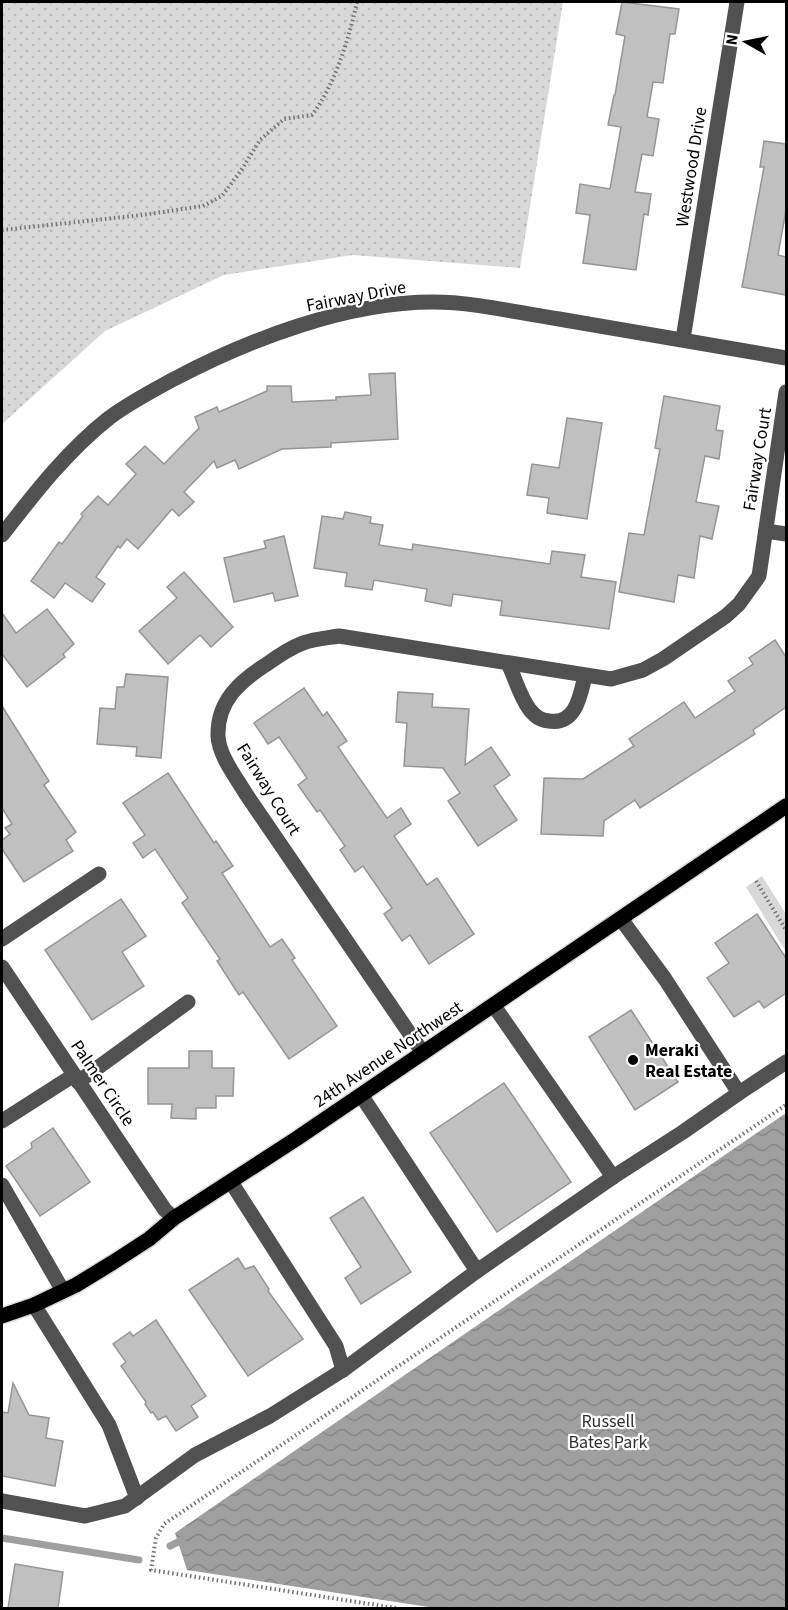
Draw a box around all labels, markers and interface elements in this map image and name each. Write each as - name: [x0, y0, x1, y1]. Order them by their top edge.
- north arrow: [716, 12, 776, 72]
- text: N: [720, 33, 744, 47]
- street label: Westwood Drive: [670, 105, 713, 229]
- street label: Fairway Drive: [304, 275, 408, 318]
- street label: Fairway Court: [737, 406, 778, 513]
- street label: Fairway Court: [230, 738, 307, 840]
- street label: 24th Avenue Northwest: [309, 995, 468, 1114]
- street label: Palmer Circle: [64, 1035, 141, 1131]
- place label: Meraki Real Estate: [645, 1038, 732, 1084]
- marker: Meraki Real Estate: [626, 1053, 640, 1067]
- park label: Russell Bates Park: [569, 1409, 648, 1455]

